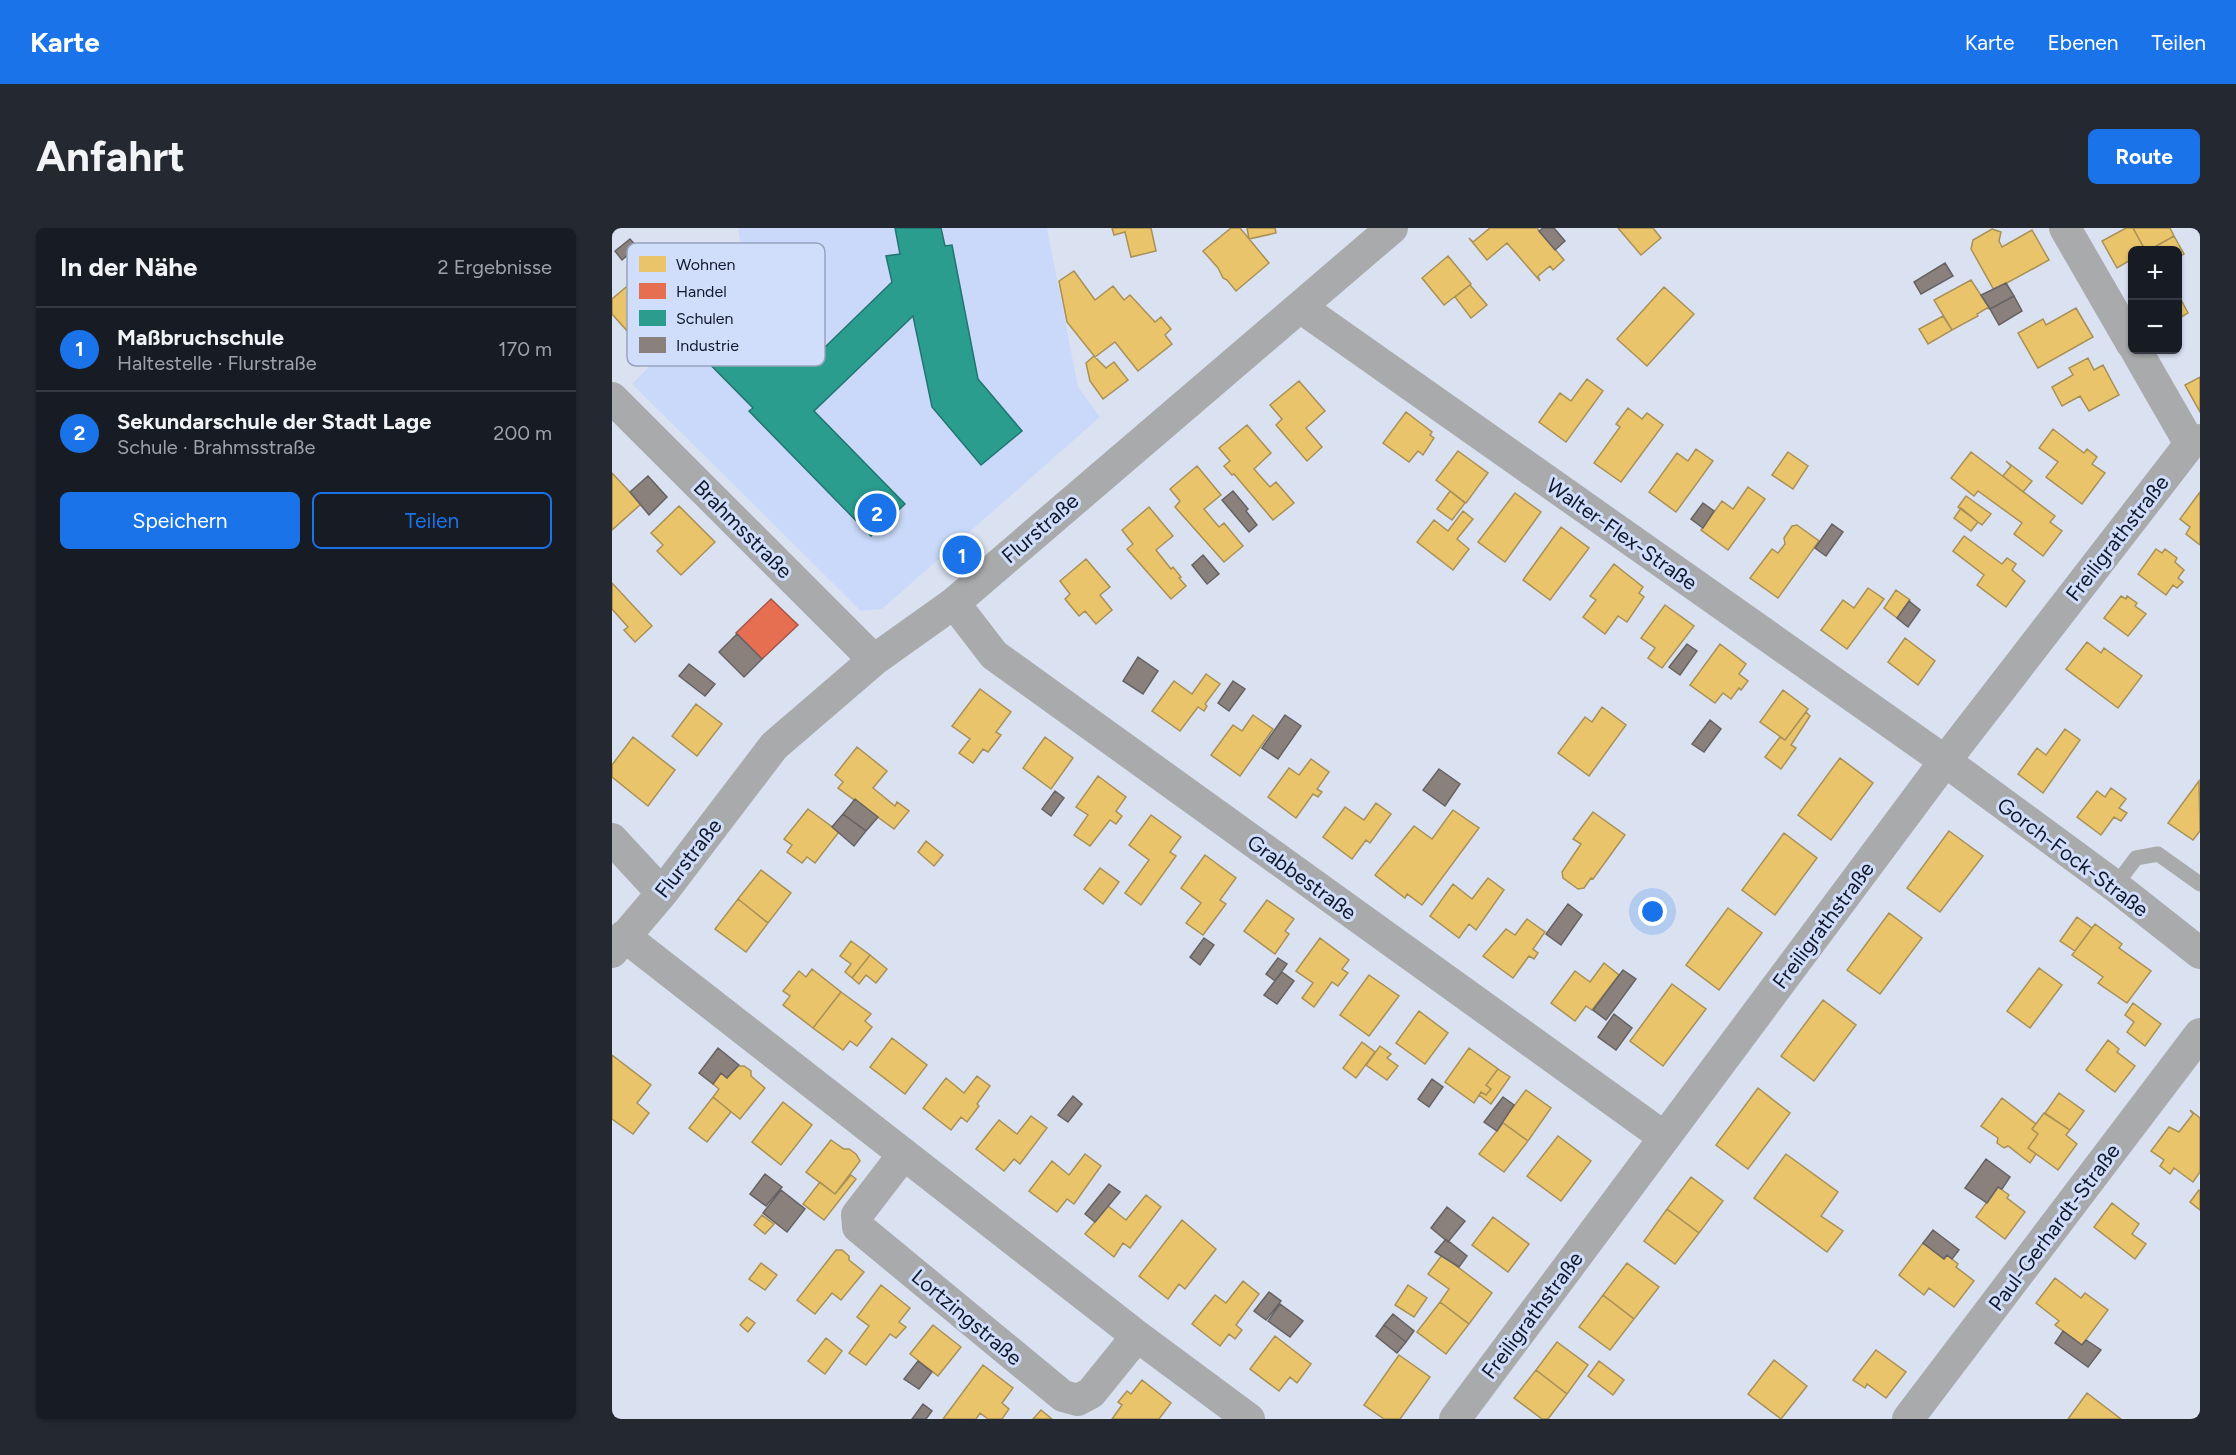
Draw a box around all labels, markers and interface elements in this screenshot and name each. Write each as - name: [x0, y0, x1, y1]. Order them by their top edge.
- text: Karte: [30, 25, 100, 59]
- text: Karte: [1965, 30, 2014, 55]
- text: Ebenen: [2047, 30, 2119, 55]
- text: Teilen: [2152, 30, 2206, 55]
- button: Route: [2088, 129, 2200, 184]
- text: Anfahrt: [36, 131, 185, 182]
- legend: [627, 243, 825, 366]
- map controls: [2128, 246, 2182, 354]
- button: +: [2128, 246, 2182, 300]
- text: In der Nähe: [60, 251, 197, 283]
- text: 2 Ergebnisse: [438, 255, 552, 279]
- text: Wohnen: [676, 255, 736, 274]
- text: Handel: [676, 282, 727, 301]
- button: −: [2128, 300, 2182, 354]
- text: Schulen: [676, 309, 734, 328]
- text: Maßbruchschule: [117, 324, 284, 351]
- text: Industrie: [676, 336, 739, 355]
- text: 1: [75, 337, 84, 361]
- text: 170 m: [498, 337, 552, 361]
- text: Haltestelle · Flurstraße: [117, 351, 317, 375]
- text: Sekundarschule der Stadt Lage: [117, 408, 431, 435]
- text: 2: [74, 421, 85, 445]
- text: 200 m: [493, 421, 552, 445]
- text: Schule · Brahmsstraße: [117, 435, 315, 459]
- street label: Freiligrathstraße: [2060, 470, 2174, 606]
- street label: Walter-Flex-Straße: [1542, 473, 1702, 595]
- street label: Brahmsstraße: [689, 475, 797, 583]
- street label: Flurstraße: [996, 488, 1084, 568]
- pin: 2: [858, 490, 896, 536]
- button: Speichern: [60, 492, 300, 549]
- button: Teilen: [312, 492, 552, 549]
- pin: 1: [942, 532, 982, 578]
- street label: Gorch-Fock-Straße: [1992, 792, 2154, 922]
- street label: Flurstraße: [649, 813, 727, 903]
- street label: Grabbestraße: [1243, 829, 1361, 925]
- street label: Freiligrathstraße: [1767, 856, 1879, 994]
- your location: [1638, 897, 1667, 926]
- street label: Paul-Gerhardt-Straße: [1983, 1139, 2125, 1315]
- street label: Freiligrathstraße: [1476, 1246, 1588, 1384]
- street label: Lortzingstraße: [907, 1264, 1027, 1370]

